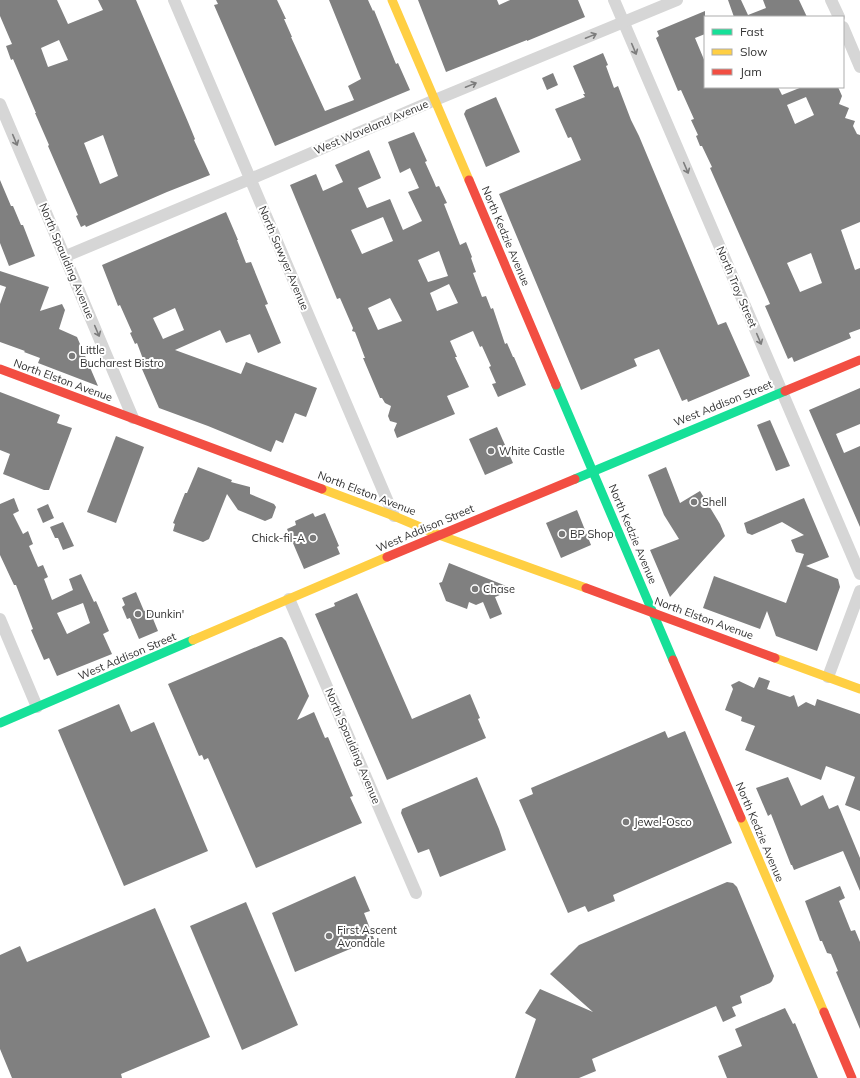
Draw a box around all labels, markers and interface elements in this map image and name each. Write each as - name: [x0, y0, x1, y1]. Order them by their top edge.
- legend: [704, 16, 844, 88]
- text: Fast: [740, 24, 764, 39]
- one-way arrow: [584, 31, 596, 39]
- one-way arrow: [631, 42, 639, 54]
- text: Slow: [740, 44, 768, 59]
- text: Jam: [740, 64, 762, 79]
- one-way arrow: [464, 81, 476, 89]
- street label: West Waveland Avenue: [312, 97, 430, 157]
- one-way arrow: [12, 133, 20, 145]
- one-way arrow: [682, 162, 690, 174]
- street label: North Kedzie Avenue: [479, 184, 533, 288]
- street label: North Spaulding Avenue: [36, 201, 98, 321]
- street label: North Sawyer Avenue: [256, 204, 312, 312]
- street label: North Troy Street: [714, 244, 760, 330]
- one-way arrow: [93, 325, 101, 337]
- one-way arrow: [756, 333, 763, 345]
- place label: Little Bucharest Bistro: [80, 343, 164, 370]
- marker: Little Bucharest Bistro: [67, 351, 77, 361]
- street label: North Elston Avenue: [12, 356, 114, 404]
- street label: West Addison Street: [672, 377, 774, 429]
- place label: White Castle: [499, 444, 565, 458]
- marker: White Castle: [486, 446, 496, 456]
- street label: North Elston Avenue: [316, 468, 418, 518]
- street label: North Kedzie Avenue: [606, 482, 660, 586]
- place label: Shell: [702, 495, 727, 509]
- marker: Shell: [689, 497, 699, 507]
- street label: West Addison Street: [374, 501, 476, 555]
- place label: BP Shop: [570, 527, 614, 541]
- marker: BP Shop: [557, 529, 567, 539]
- place label: Chick-fil-A: [251, 531, 305, 545]
- marker: Chick-fil-A: [308, 533, 318, 543]
- place label: Chase: [483, 582, 515, 596]
- marker: Chase: [470, 584, 480, 594]
- street label: North Elston Avenue: [653, 594, 755, 642]
- place label: Dunkin': [146, 607, 184, 621]
- marker: Dunkin': [133, 609, 143, 619]
- street label: West Addison Street: [76, 629, 178, 683]
- street label: North Spaulding Avenue: [322, 686, 384, 806]
- street label: North Kedzie Avenue: [733, 780, 787, 884]
- place label: Jewel-Osco: [634, 815, 692, 829]
- marker: Jewel-Osco: [621, 817, 631, 827]
- place label: First Ascent Avondale: [337, 923, 397, 950]
- marker: First Ascent Avondale: [324, 931, 334, 941]

